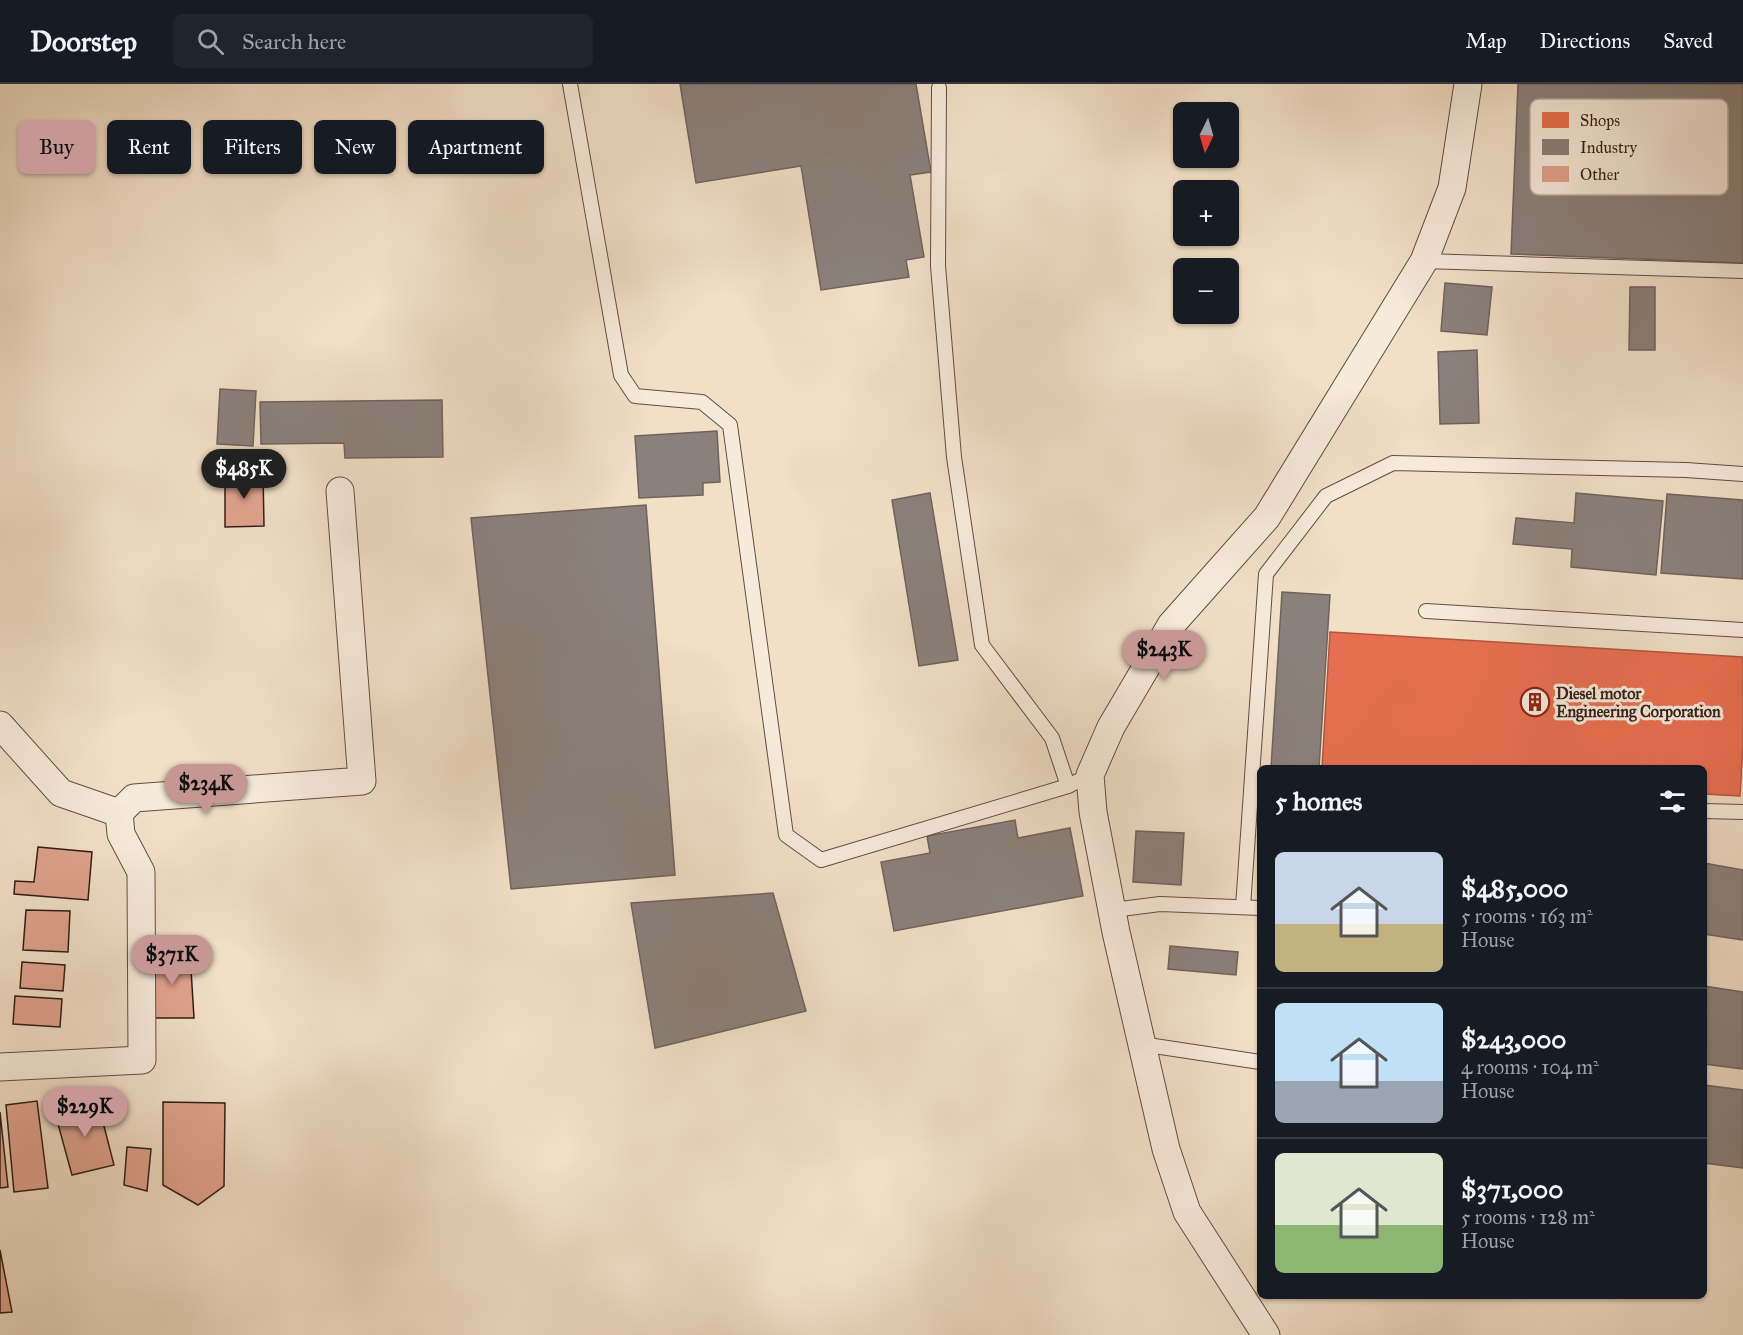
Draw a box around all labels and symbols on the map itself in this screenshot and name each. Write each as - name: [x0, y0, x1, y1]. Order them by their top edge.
- legend: [1530, 99, 1728, 195]
- north arrow: [1173, 102, 1239, 168]
- text: Shops: [1580, 111, 1620, 130]
- text: Industry: [1580, 138, 1638, 157]
- text: Other: [1580, 165, 1619, 184]
- pin: $485K: [202, 449, 286, 500]
- pin: $243K: [1122, 630, 1206, 681]
- place label: Diesel motor Engineering Corporation: [1556, 684, 1721, 722]
- building icon: Diesel motor Engineering Corporation: [1519, 686, 1551, 718]
- pin: $234K: [164, 764, 248, 815]
- pin: $371K: [130, 935, 214, 986]
- pin: $229K: [43, 1087, 127, 1138]

